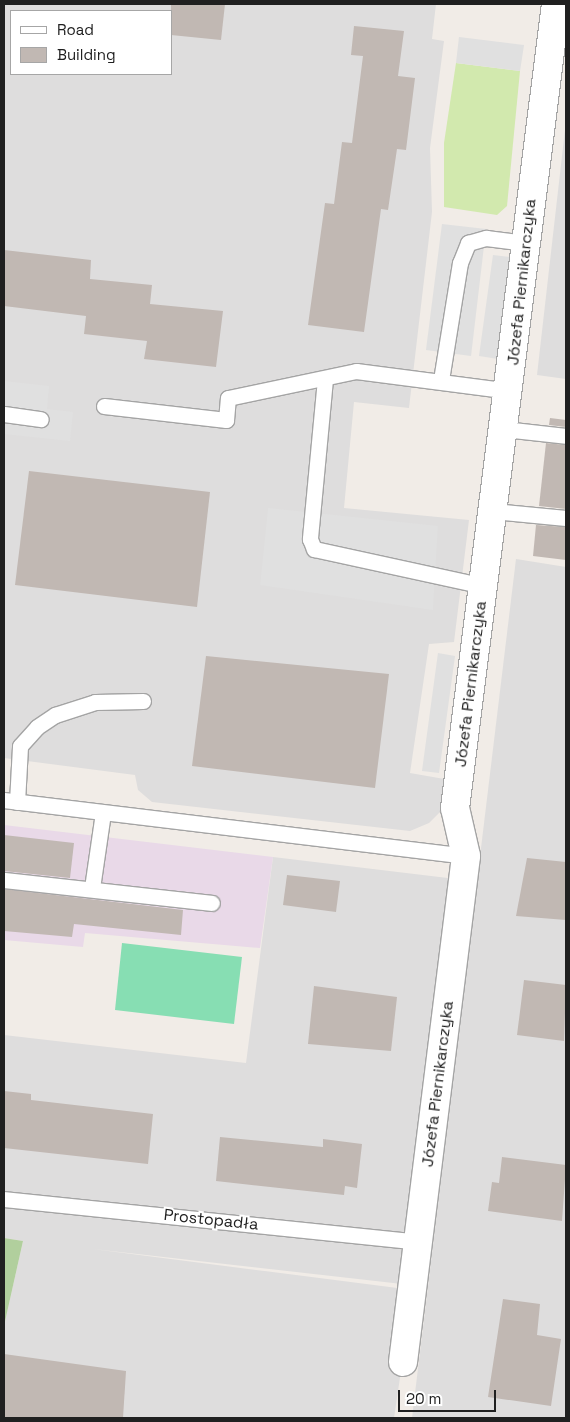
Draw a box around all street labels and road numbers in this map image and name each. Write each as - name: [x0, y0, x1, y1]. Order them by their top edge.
- street label: Józefa Piernikarczyka: [504, 198, 540, 366]
- street label: Józefa Piernikarczyka: [451, 600, 491, 768]
- street label: Józefa Piernikarczyka: [418, 1000, 458, 1168]
- street label: Prostopadła: [163, 1205, 259, 1235]

